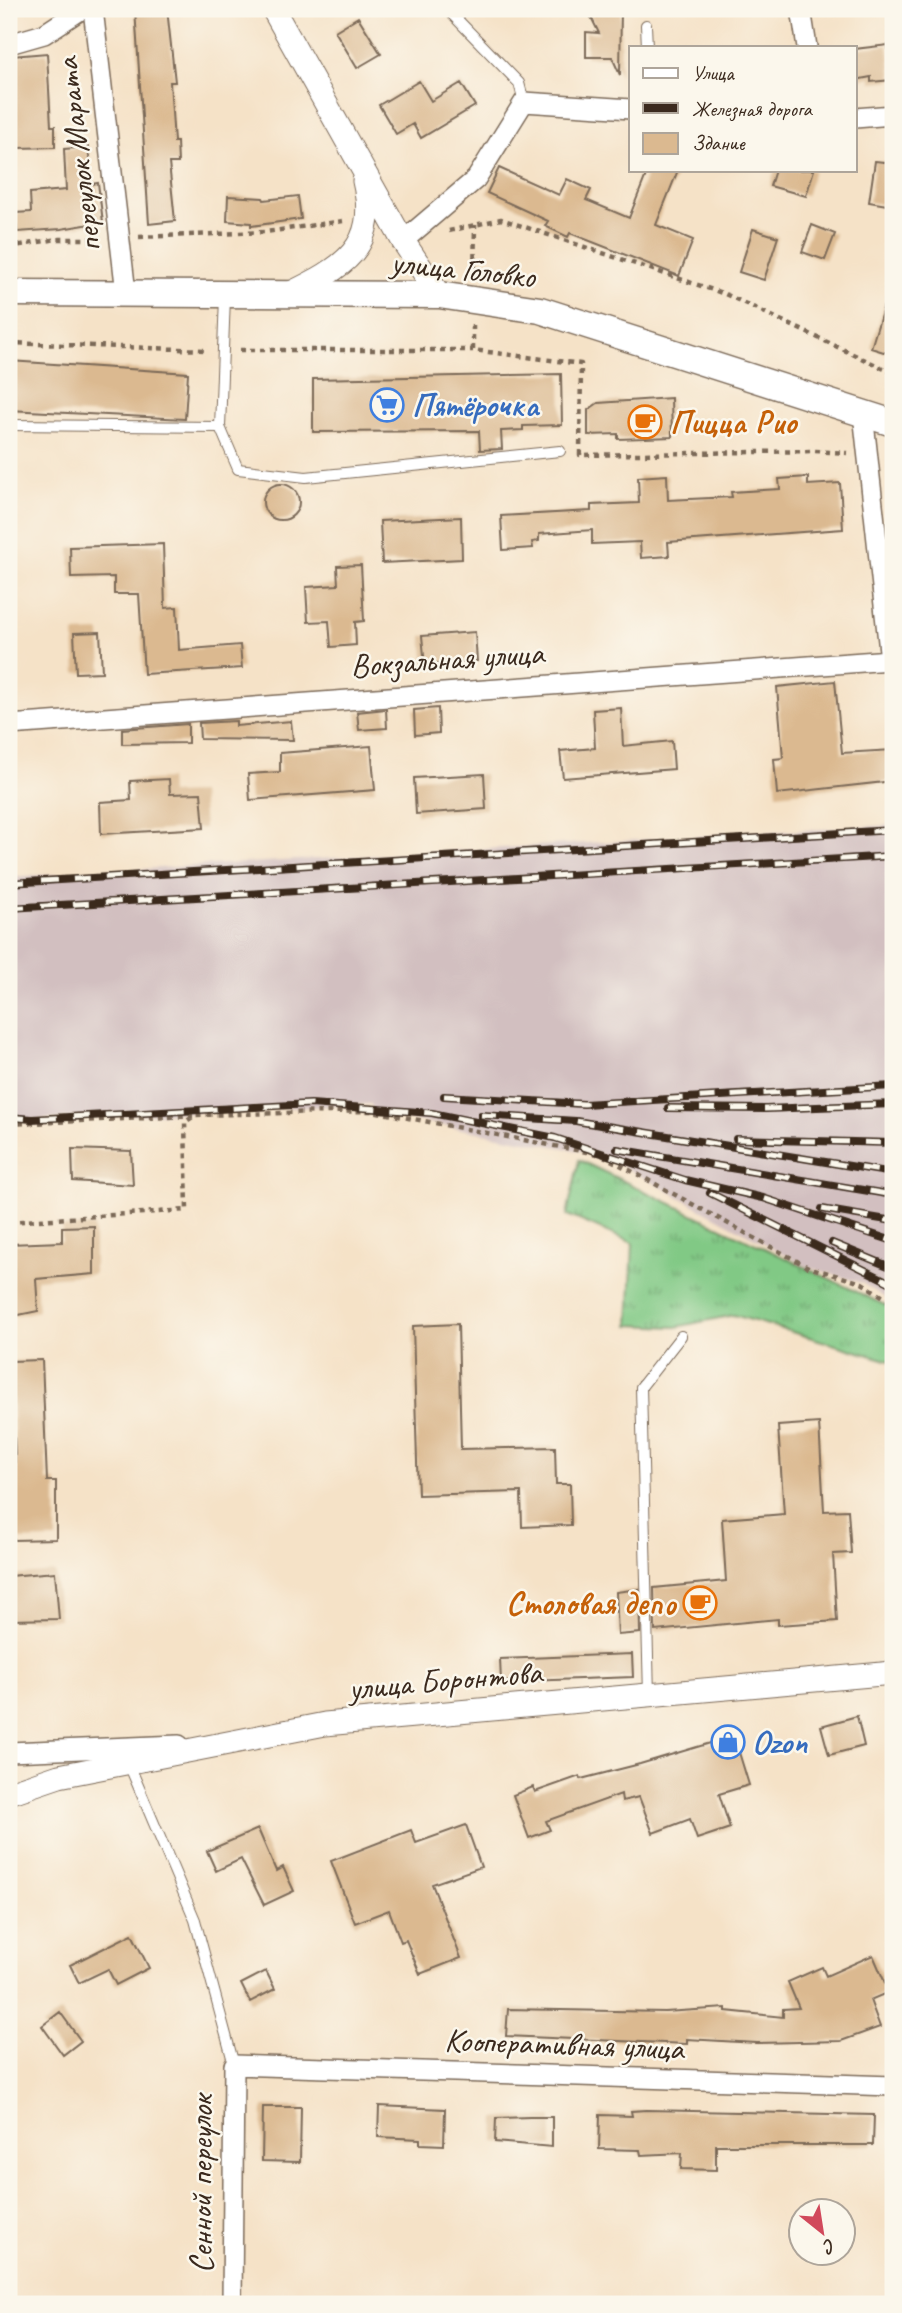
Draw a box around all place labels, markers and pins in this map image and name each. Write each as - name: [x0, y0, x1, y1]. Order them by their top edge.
- place label: Пятёрочка: [412, 384, 541, 426]
- supermarket icon: Пятёрочка: [368, 386, 406, 424]
- place label: Пицца Рио: [670, 401, 798, 443]
- cafe icon: Пицца Рио: [626, 403, 664, 441]
- place label: Столовая депо: [506, 1582, 678, 1624]
- cafe icon: Столовая депо: [681, 1584, 719, 1622]
- place label: Ozon: [752, 1721, 808, 1763]
- shop icon: Ozon: [709, 1723, 747, 1761]

